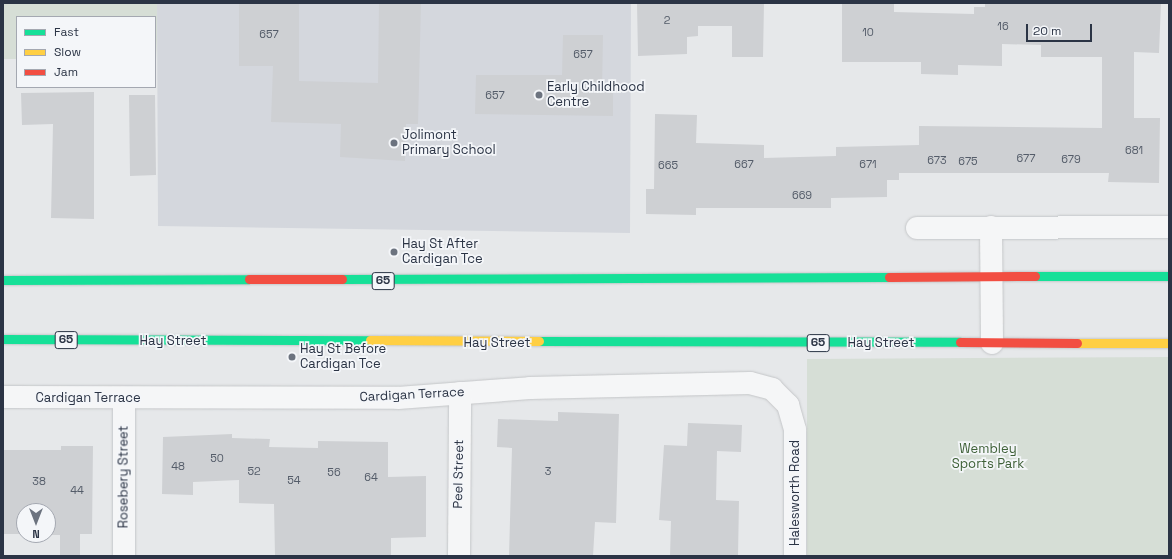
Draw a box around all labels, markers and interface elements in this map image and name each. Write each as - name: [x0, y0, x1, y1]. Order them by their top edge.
- house number: 2: [664, 13, 670, 27]
- legend: [16, 16, 156, 88]
- scale bar: [1028, 16, 1094, 42]
- house number: 16: [997, 19, 1009, 33]
- text: 20 m: [1033, 23, 1061, 39]
- text: Fast: [54, 24, 79, 40]
- house number: 10: [862, 25, 874, 39]
- house number: 657: [259, 27, 279, 41]
- text: Slow: [54, 44, 81, 60]
- house number: 657: [573, 47, 593, 61]
- text: Jam: [54, 64, 78, 80]
- place label: Early Childhood Centre: [547, 80, 645, 111]
- house number: 657: [485, 88, 505, 102]
- marker: Early Childhood Centre: [534, 90, 544, 100]
- place label: Jolimont Primary School: [402, 128, 496, 159]
- marker: Jolimont Primary School: [389, 138, 399, 148]
- house number: 681: [1125, 143, 1143, 157]
- house number: 677: [1017, 151, 1035, 165]
- house number: 679: [1061, 152, 1081, 166]
- house number: 673: [927, 153, 947, 167]
- house number: 675: [958, 154, 978, 168]
- house number: 667: [734, 157, 754, 171]
- house number: 671: [859, 157, 877, 171]
- house number: 665: [658, 158, 678, 172]
- house number: 669: [792, 188, 812, 202]
- place label: Hay St After Cardigan Tce: [402, 237, 483, 268]
- marker: Hay St After Cardigan Tce: [389, 247, 399, 257]
- road number: 65: [371, 271, 395, 291]
- road number: 65: [54, 330, 78, 350]
- street label: Hay Street: [140, 333, 206, 349]
- road number: 65: [806, 333, 830, 353]
- street label: Hay Street: [464, 335, 530, 351]
- street label: Hay Street: [848, 335, 914, 351]
- place label: Hay St Before Cardigan Tce: [300, 342, 386, 373]
- marker: Hay St Before Cardigan Tce: [287, 352, 297, 362]
- street label: Cardigan Terrace: [359, 384, 465, 406]
- street label: Cardigan Terrace: [35, 390, 141, 406]
- street label: Rosebery Street: [116, 426, 132, 528]
- street label: Peel Street: [451, 439, 467, 509]
- street label: Halesworth Road: [787, 440, 803, 546]
- park label: Wembley Sports Park: [952, 442, 1024, 473]
- house number: 50: [210, 451, 224, 465]
- house number: 48: [171, 459, 185, 473]
- house number: 52: [247, 464, 261, 478]
- house number: 3: [545, 464, 551, 478]
- house number: 56: [327, 465, 341, 479]
- house number: 64: [364, 470, 378, 484]
- house number: 54: [287, 473, 301, 487]
- house number: 38: [32, 474, 46, 488]
- house number: 44: [70, 483, 84, 497]
- north arrow: [16, 503, 56, 543]
- text: N: [32, 527, 40, 541]

